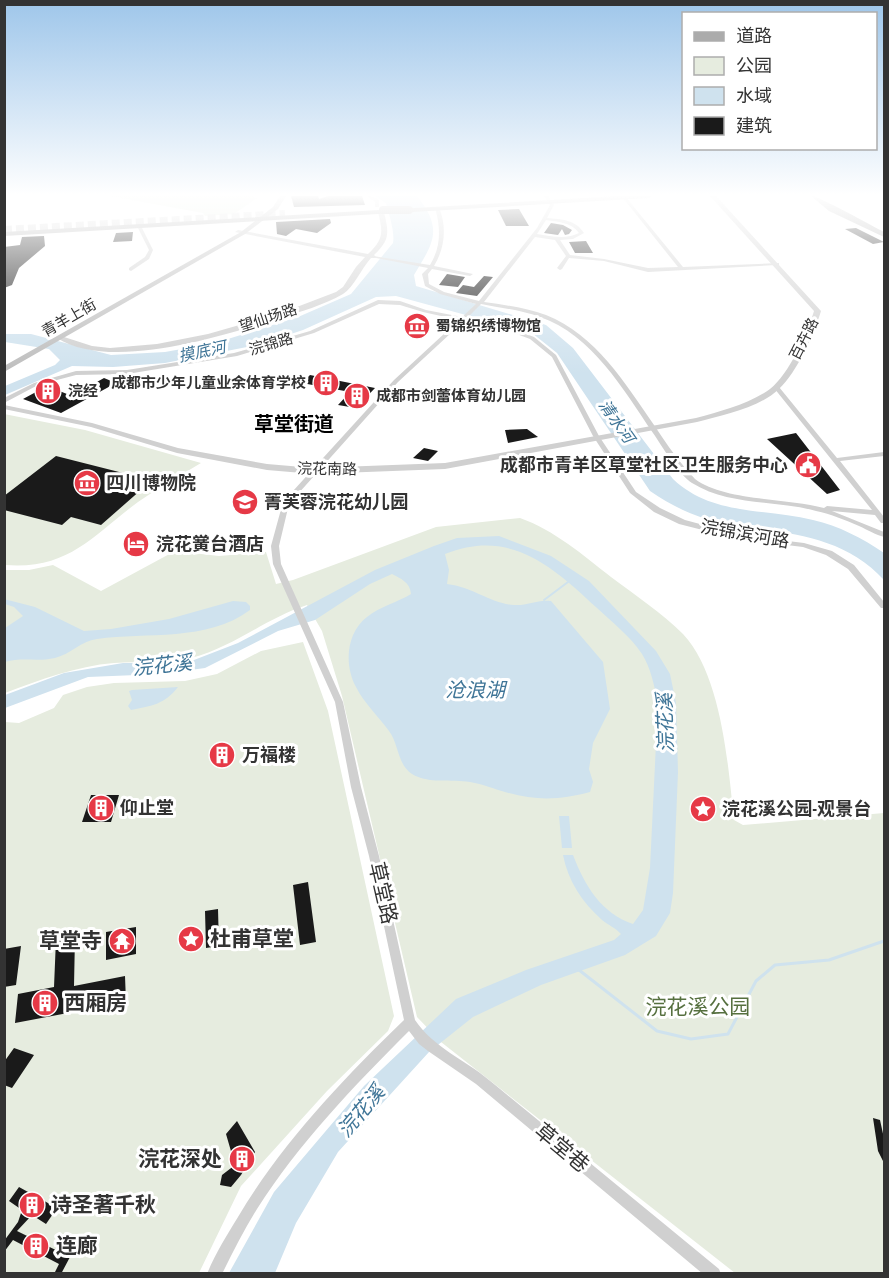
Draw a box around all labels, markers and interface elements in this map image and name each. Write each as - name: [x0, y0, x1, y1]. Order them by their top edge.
- legend: [682, 12, 877, 150]
- text: 道路: [736, 24, 772, 47]
- text: 公园: [736, 54, 772, 77]
- text: 水域: [736, 84, 772, 107]
- text: 建筑: [736, 114, 772, 137]
- street label: 青羊上街: [38, 294, 99, 341]
- street label: 望仙场路: [236, 299, 299, 336]
- museum icon: 蜀锦织绣博物馆: [402, 311, 432, 341]
- street label: 百卉路: [785, 314, 822, 363]
- place label: 蜀锦织绣博物馆: [436, 316, 541, 335]
- street label: 浣锦路: [247, 328, 295, 359]
- water label: 摸底河: [176, 336, 230, 366]
- building icon: 成都市少年儿童业余体育学校: [311, 368, 341, 398]
- place label: 成都市少年儿童业余体育学校: [111, 373, 306, 392]
- building icon: 浣经: [33, 376, 63, 406]
- place label: 浣经: [68, 381, 98, 400]
- building icon: 成都市剑蕾体育幼儿园: [342, 381, 372, 411]
- place label: 成都市剑蕾体育幼儿园: [376, 386, 526, 405]
- water label: 清水河: [595, 396, 641, 449]
- district label: 草堂街道: [254, 411, 334, 437]
- public building icon: 成都市青羊区草堂社区卫生服务中心: [793, 450, 823, 480]
- place label: 成都市青羊区草堂社区卫生服务中心: [500, 453, 788, 476]
- street label: 浣花南路: [297, 458, 357, 479]
- museum icon: 四川博物院: [72, 468, 102, 498]
- place label: 四川博物院: [106, 471, 196, 494]
- school or university icon: 菁芙蓉浣花幼儿园: [230, 487, 260, 517]
- place label: 菁芙蓉浣花幼儿园: [264, 490, 408, 513]
- street label: 浣锦滨河路: [699, 514, 791, 553]
- hotel icon: 浣花黉台酒店: [121, 529, 151, 559]
- place label: 浣花黉台酒店: [156, 532, 264, 555]
- water label: 浣花溪: [131, 649, 195, 681]
- water label: 沧浪湖: [445, 677, 508, 703]
- water label: 浣花溪: [651, 691, 679, 753]
- building icon: 万福楼: [207, 740, 237, 770]
- place label: 万福楼: [242, 743, 296, 766]
- building icon: 仰止堂: [86, 793, 116, 823]
- place icon: 浣花溪公园-观景台: [688, 794, 718, 824]
- place label: 仰止堂: [120, 796, 174, 819]
- place label: 浣花溪公园-观景台: [722, 797, 871, 820]
- street label: 草堂路: [363, 859, 404, 927]
- place icon: 杜甫草堂: [176, 924, 206, 954]
- place label: 杜甫草堂: [210, 925, 294, 952]
- temple icon: 草堂寺: [107, 926, 137, 956]
- place label: 草堂寺: [39, 927, 102, 954]
- building icon: 西厢房: [30, 988, 60, 1018]
- place label: 西厢房: [64, 989, 127, 1016]
- park label: 浣花溪公园: [646, 993, 751, 1020]
- water label: 浣花溪: [332, 1078, 392, 1142]
- street label: 草堂巷: [530, 1117, 595, 1178]
- building icon: 浣花深处: [227, 1144, 257, 1174]
- place label: 浣花深处: [138, 1145, 222, 1172]
- building icon: 诗圣著千秋: [17, 1190, 47, 1220]
- place label: 诗圣著千秋: [51, 1191, 156, 1218]
- building icon: 连廊: [21, 1231, 51, 1261]
- place label: 连廊: [56, 1232, 98, 1259]

